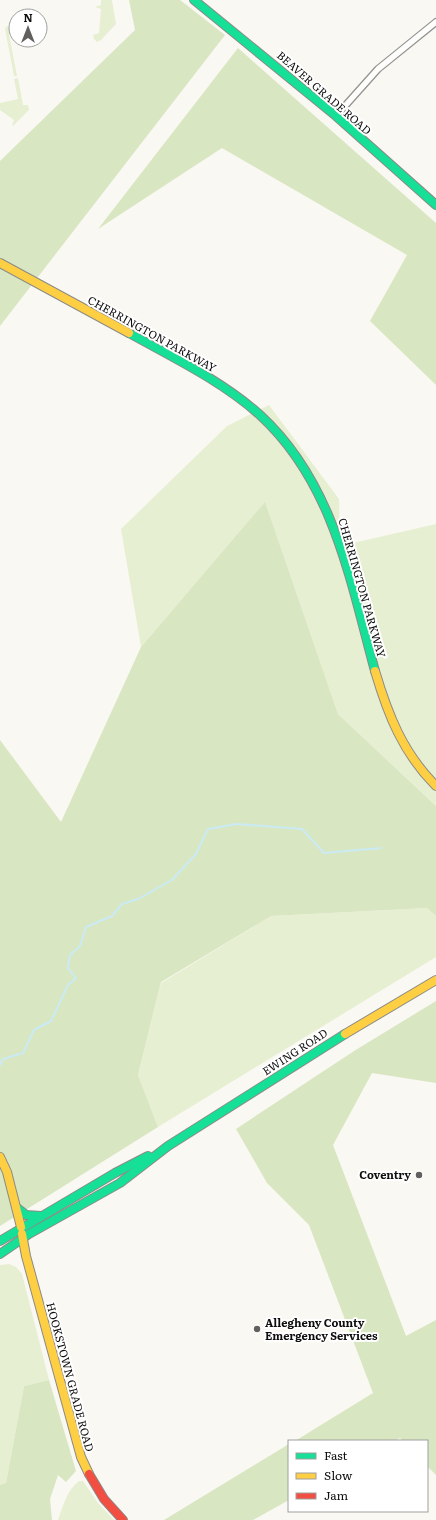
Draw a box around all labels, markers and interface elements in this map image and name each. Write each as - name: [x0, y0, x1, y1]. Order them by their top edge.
- north arrow: [8, 8, 48, 48]
- text: N: [23, 9, 33, 25]
- street label: BEAVER GRADE ROAD: [274, 47, 375, 138]
- street label: CHERRINGTON PARKWAY: [85, 291, 220, 375]
- street label: CHERRINGTON PARKWAY: [335, 516, 391, 660]
- street label: EWING ROAD: [259, 1024, 330, 1078]
- place label: Coventry: [359, 1166, 411, 1182]
- marker: Coventry: [414, 1170, 424, 1180]
- street label: HOOKSTOWN GRADE ROAD: [43, 1300, 99, 1453]
- place label: Allegheny County Emergency Services: [265, 1314, 378, 1343]
- marker: Allegheny County Emergency Services: [252, 1324, 262, 1334]
- legend: [288, 1440, 428, 1512]
- text: Fast: [324, 1446, 348, 1464]
- text: Slow: [324, 1466, 353, 1484]
- text: Jam: [324, 1486, 349, 1504]

